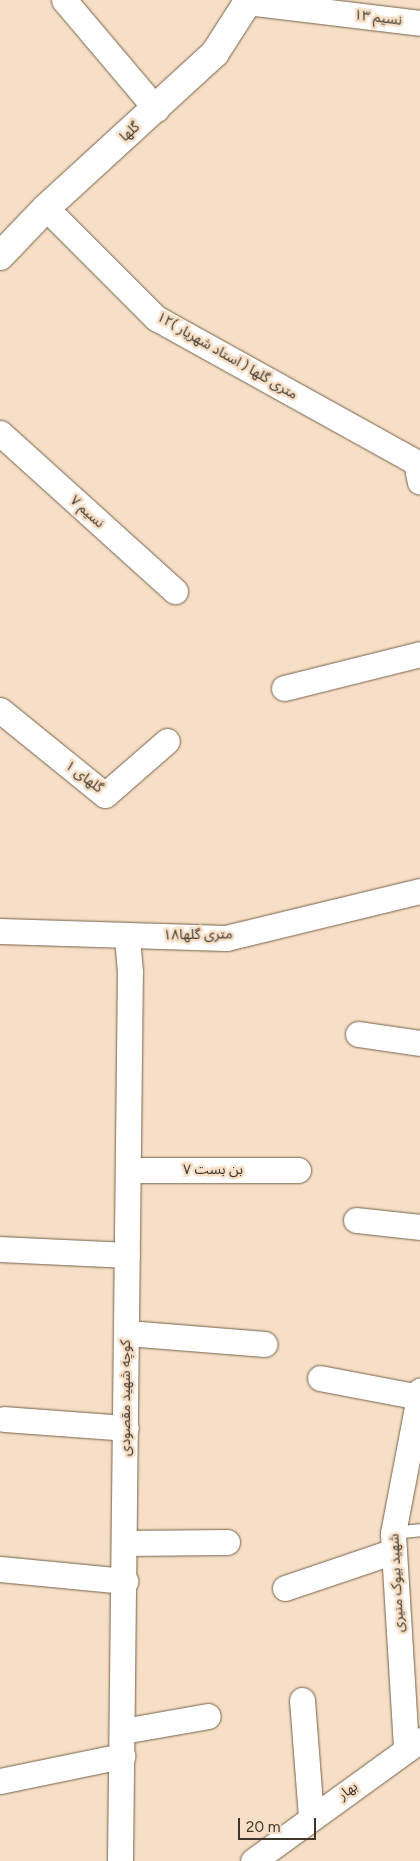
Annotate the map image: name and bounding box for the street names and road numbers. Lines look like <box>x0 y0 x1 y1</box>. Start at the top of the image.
street label: نسیم ۱۳ <box>353 7 403 29</box>
street label: گلها <box>117 119 143 145</box>
street label: ۱۲متری گلها ( استاد شهریار ) <box>154 309 300 403</box>
street label: نسیم ۷ <box>66 492 108 532</box>
street label: گلهای ۱ <box>62 757 106 797</box>
street label: ۱۸متری گلها <box>163 926 233 944</box>
street label: بن بست ۷ <box>183 1162 243 1178</box>
street label: کوچه شهید مقصودی <box>118 1340 134 1456</box>
street label: شهید بیوک منیری <box>386 1533 408 1633</box>
street label: بهار <box>335 1778 361 1804</box>

